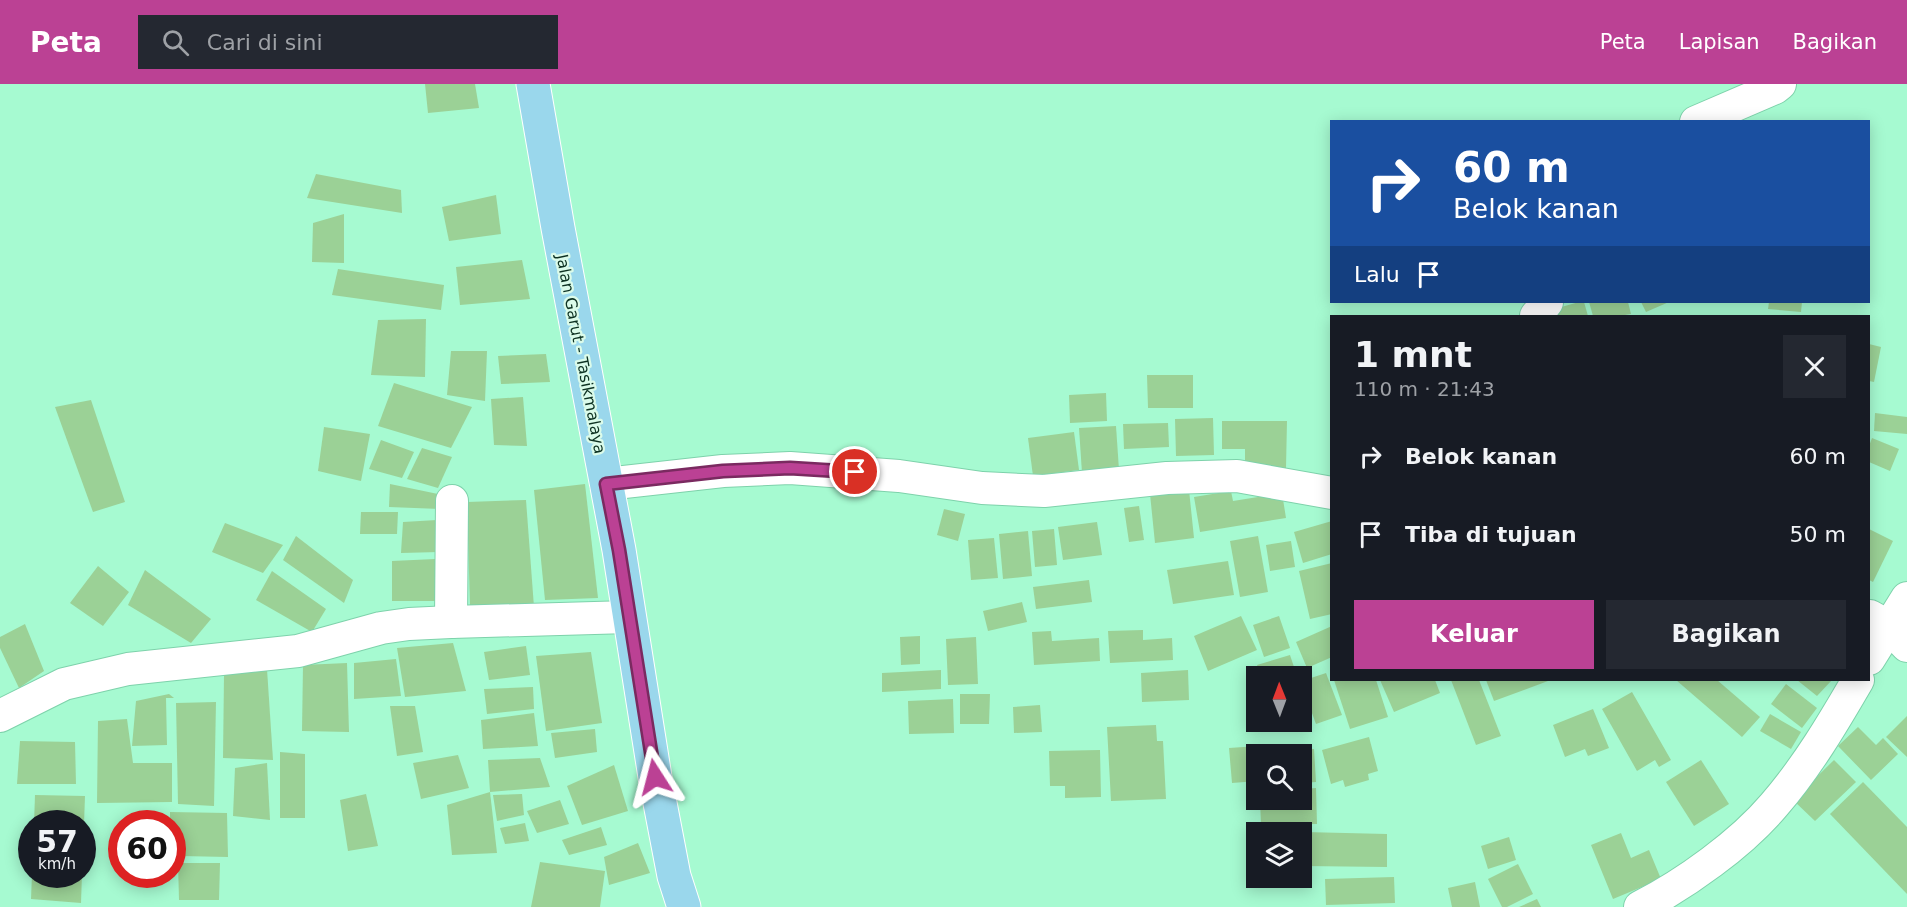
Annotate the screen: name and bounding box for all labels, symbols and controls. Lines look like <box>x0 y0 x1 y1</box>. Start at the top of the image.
search box <box>138 15 558 69</box>
text: Peta <box>30 26 102 59</box>
icon: search <box>159 26 192 59</box>
text: Cari di sini <box>207 30 323 55</box>
text: Peta <box>1600 30 1646 54</box>
text: Lapisan <box>1679 30 1760 54</box>
text: Bagikan <box>1793 30 1877 54</box>
text: 60 m <box>1453 143 1570 192</box>
icon: right <box>1354 144 1432 222</box>
text: Belok kanan <box>1453 193 1619 224</box>
street label: Jalan Garut - Tasikmalaya <box>552 252 610 455</box>
icon: arrive <box>1412 258 1445 291</box>
text: Lalu <box>1354 262 1400 287</box>
text: 1 mnt <box>1354 334 1472 375</box>
button: close <box>1783 335 1846 398</box>
text: 110 m · 21:43 <box>1354 377 1495 401</box>
icon: right <box>1354 440 1387 473</box>
text: Belok kanan <box>1405 444 1557 469</box>
text: 60 m <box>1790 444 1846 469</box>
pin <box>829 446 880 497</box>
icon: arrive <box>838 455 871 488</box>
icon: arrive <box>1354 518 1387 551</box>
text: Tiba di tujuan <box>1405 522 1577 547</box>
text: 50 m <box>1790 522 1846 547</box>
button: Keluar <box>1354 600 1594 669</box>
button: Bagikan <box>1606 600 1846 669</box>
north arrow <box>1246 666 1312 732</box>
map controls <box>1246 666 1312 888</box>
button: search <box>1246 744 1312 810</box>
position arrow <box>623 745 687 809</box>
speed limit sign: 60 <box>108 810 186 888</box>
button: layers <box>1246 822 1312 888</box>
text: 57 <box>36 824 78 859</box>
text: km/h <box>38 855 76 873</box>

